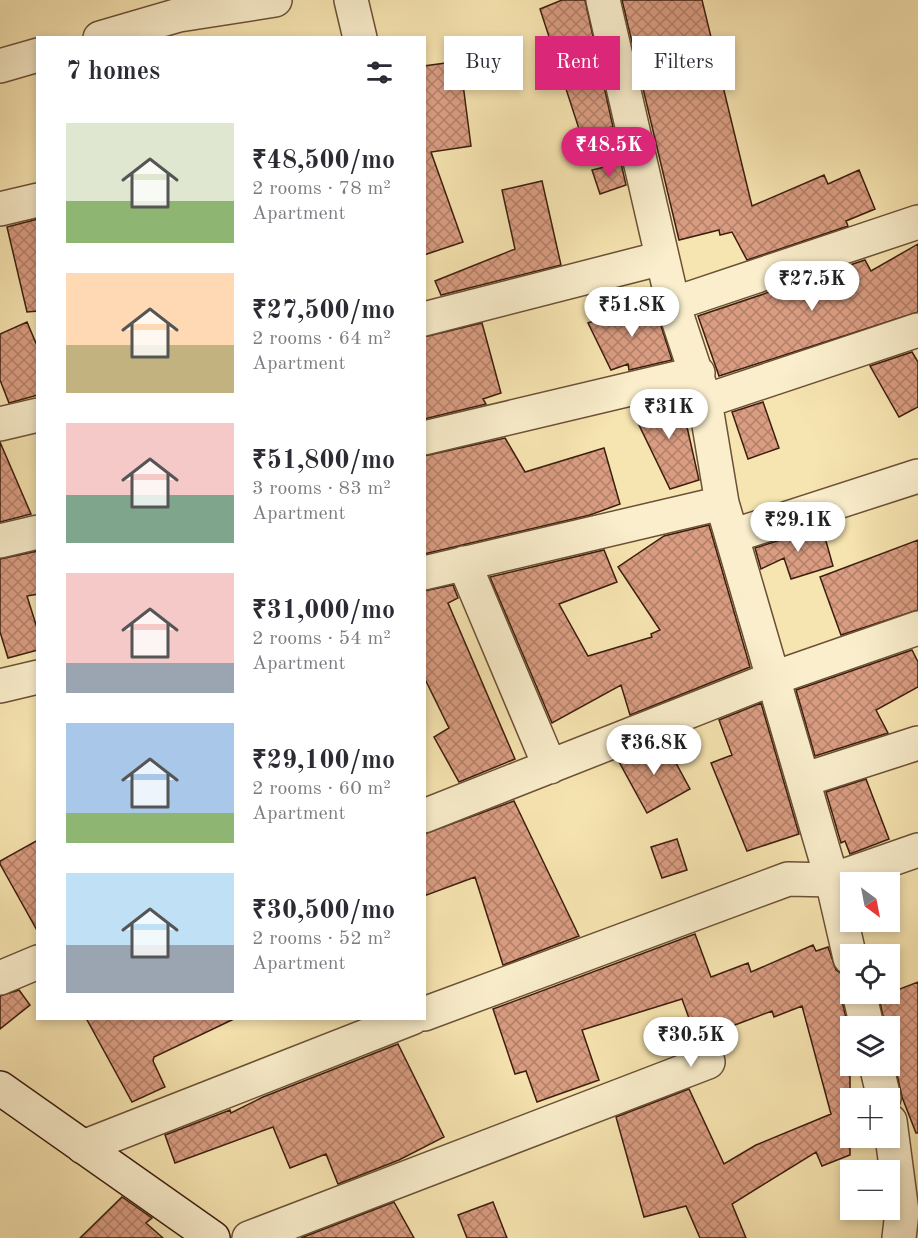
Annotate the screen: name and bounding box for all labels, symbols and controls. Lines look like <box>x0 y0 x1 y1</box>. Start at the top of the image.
chip: Buy <box>444 36 523 90</box>
chip: Rent <box>535 36 620 90</box>
chip: Filters <box>632 36 735 90</box>
icon: filters <box>363 56 396 89</box>
text: 7 homes <box>66 59 160 85</box>
pin: ₹48.5K <box>560 127 658 178</box>
text: ₹48.5K <box>575 136 643 156</box>
icon: home <box>114 147 186 219</box>
text: ₹48,500/mo <box>252 148 395 174</box>
text: 2 rooms · 78 m² <box>252 179 391 199</box>
text: Apartment <box>252 204 346 224</box>
pin: ₹27.5K <box>763 261 861 312</box>
text: ₹27.5K <box>778 270 846 290</box>
pin: ₹51.8K <box>583 287 681 338</box>
text: ₹51.8K <box>598 296 666 316</box>
icon: home <box>114 297 186 369</box>
text: ₹27,500/mo <box>252 298 395 324</box>
text: 2 rooms · 64 m² <box>252 329 391 349</box>
text: Apartment <box>252 354 346 374</box>
pin: ₹31K <box>633 389 705 440</box>
text: ₹31K <box>644 398 694 418</box>
icon: home <box>114 447 186 519</box>
text: ₹51,800/mo <box>252 448 395 474</box>
text: 3 rooms · 83 m² <box>252 479 391 499</box>
pin: ₹29.1K <box>749 502 847 553</box>
text: Apartment <box>252 504 346 524</box>
text: ₹29.1K <box>764 511 832 531</box>
icon: home <box>114 597 186 669</box>
text: ₹31,000/mo <box>252 598 395 624</box>
text: 2 rooms · 54 m² <box>252 629 391 649</box>
text: Apartment <box>252 654 346 674</box>
pin: ₹36.8K <box>605 725 703 776</box>
text: ₹36.8K <box>620 734 688 754</box>
icon: home <box>114 747 186 819</box>
text: ₹29,100/mo <box>252 748 395 774</box>
text: 2 rooms · 60 m² <box>252 779 391 799</box>
text: Apartment <box>252 804 346 824</box>
north arrow <box>840 872 900 932</box>
map controls <box>840 872 900 1220</box>
icon: home <box>114 897 186 969</box>
text: ₹30,500/mo <box>252 898 395 924</box>
text: 2 rooms · 52 m² <box>252 929 391 949</box>
button: locate <box>840 944 900 1004</box>
text: Apartment <box>252 954 346 974</box>
button: layers <box>840 1016 900 1076</box>
pin: ₹30.5K <box>642 1017 740 1068</box>
text: ₹30.5K <box>657 1026 725 1046</box>
button: + <box>840 1088 900 1148</box>
button: − <box>840 1160 900 1220</box>

